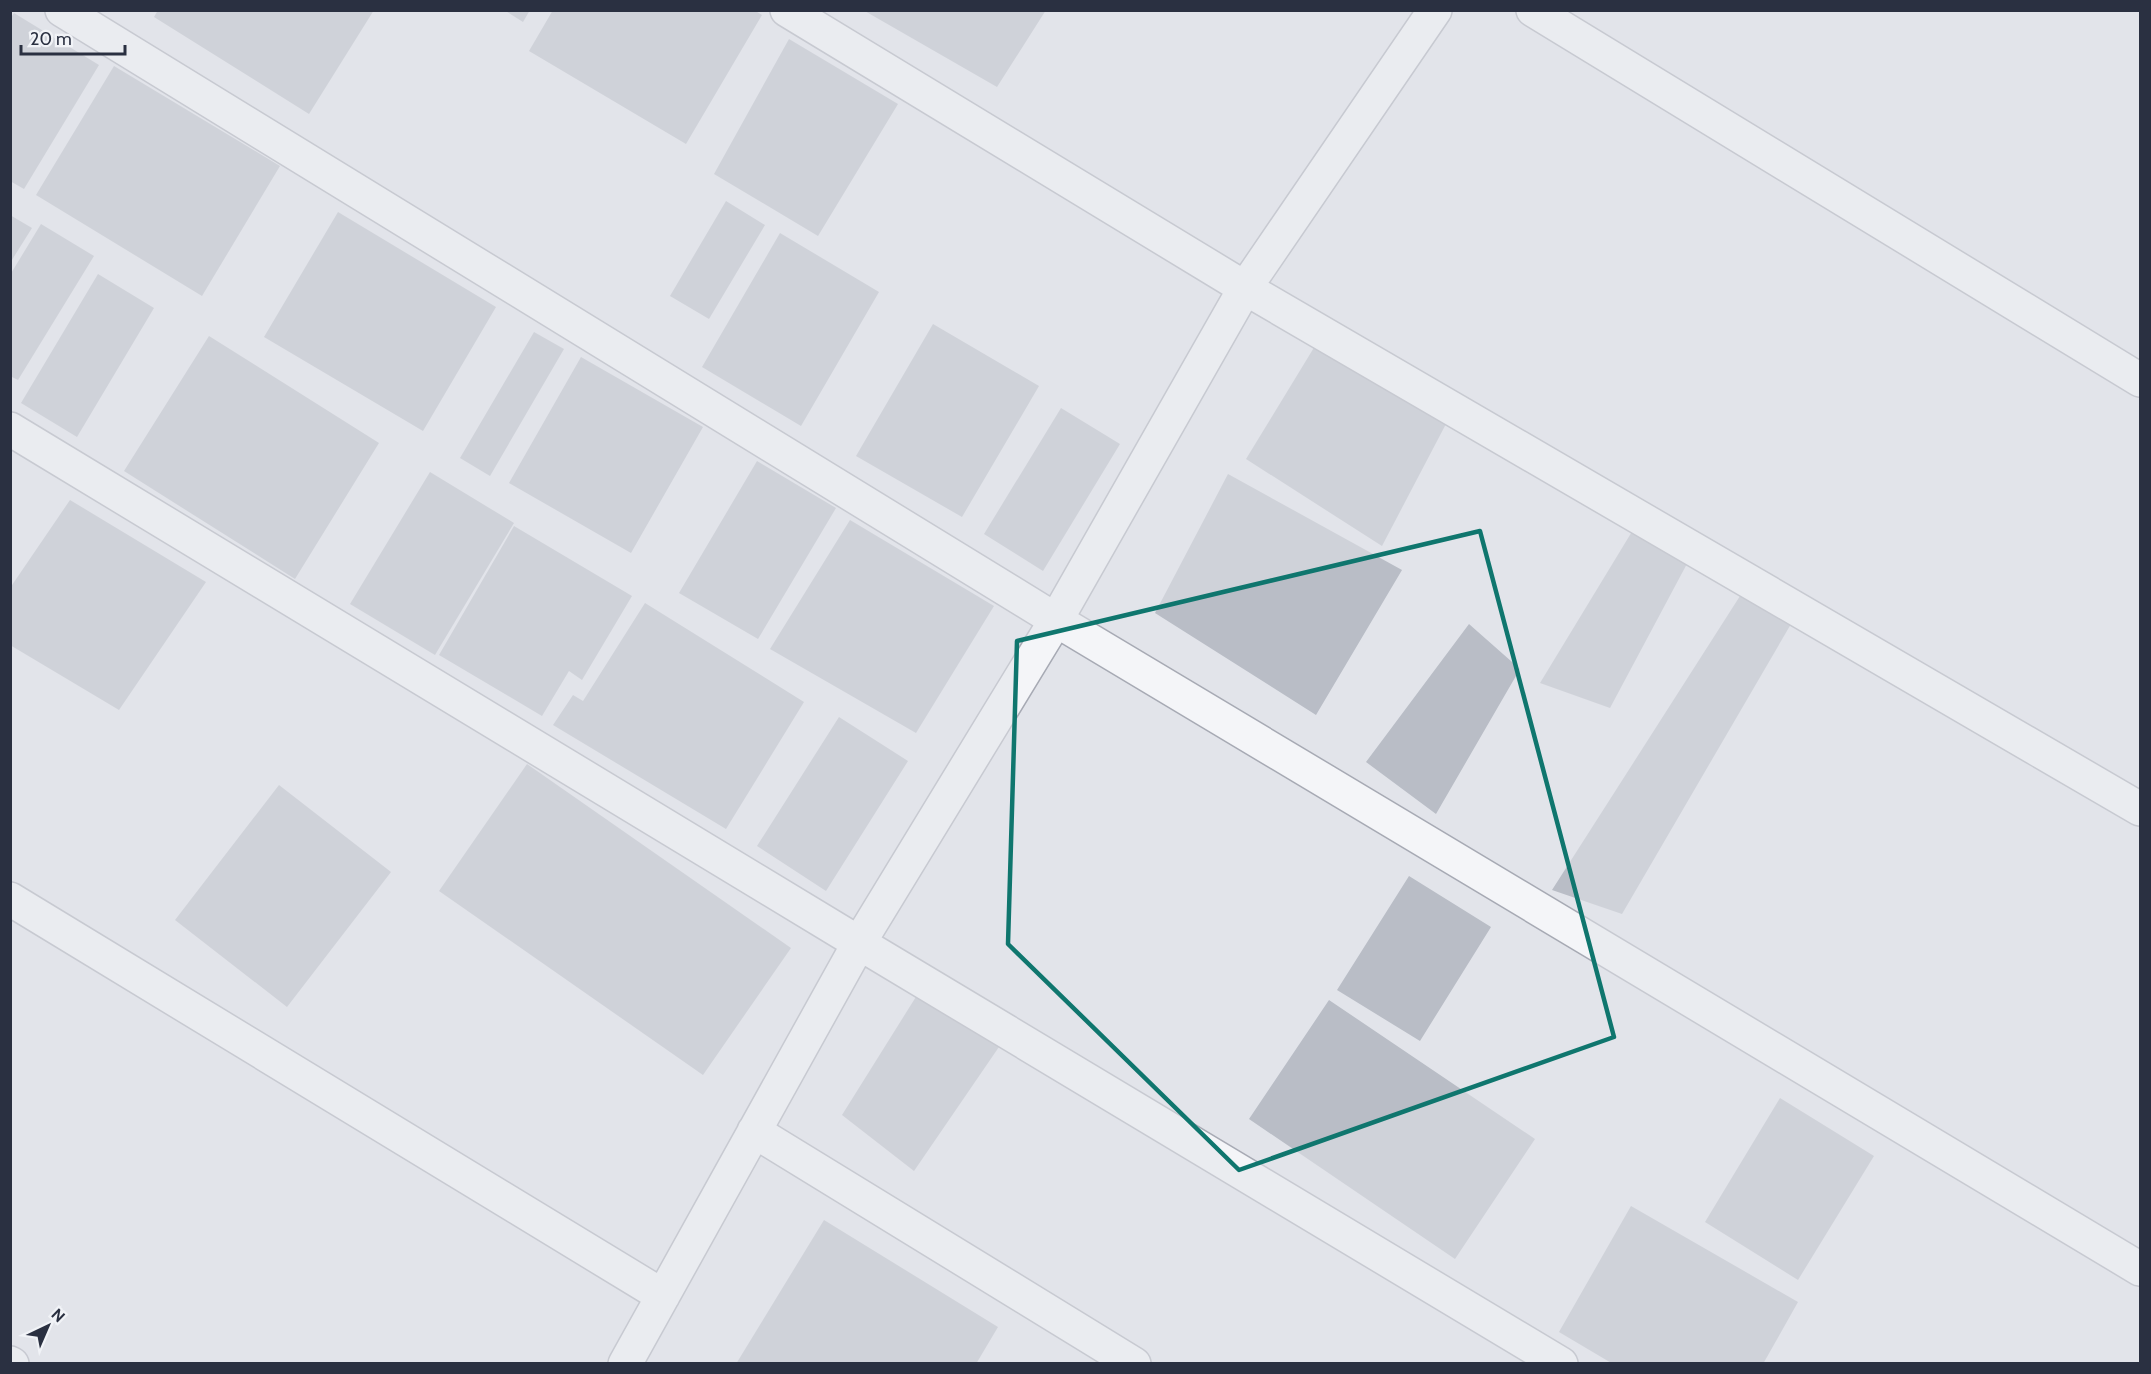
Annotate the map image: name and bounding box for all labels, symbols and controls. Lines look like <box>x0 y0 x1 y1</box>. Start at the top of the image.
scale bar <box>21 18 124 56</box>
text: 20 m <box>30 28 72 50</box>
north arrow <box>18 1296 78 1356</box>
text: N <box>47 1305 69 1326</box>

